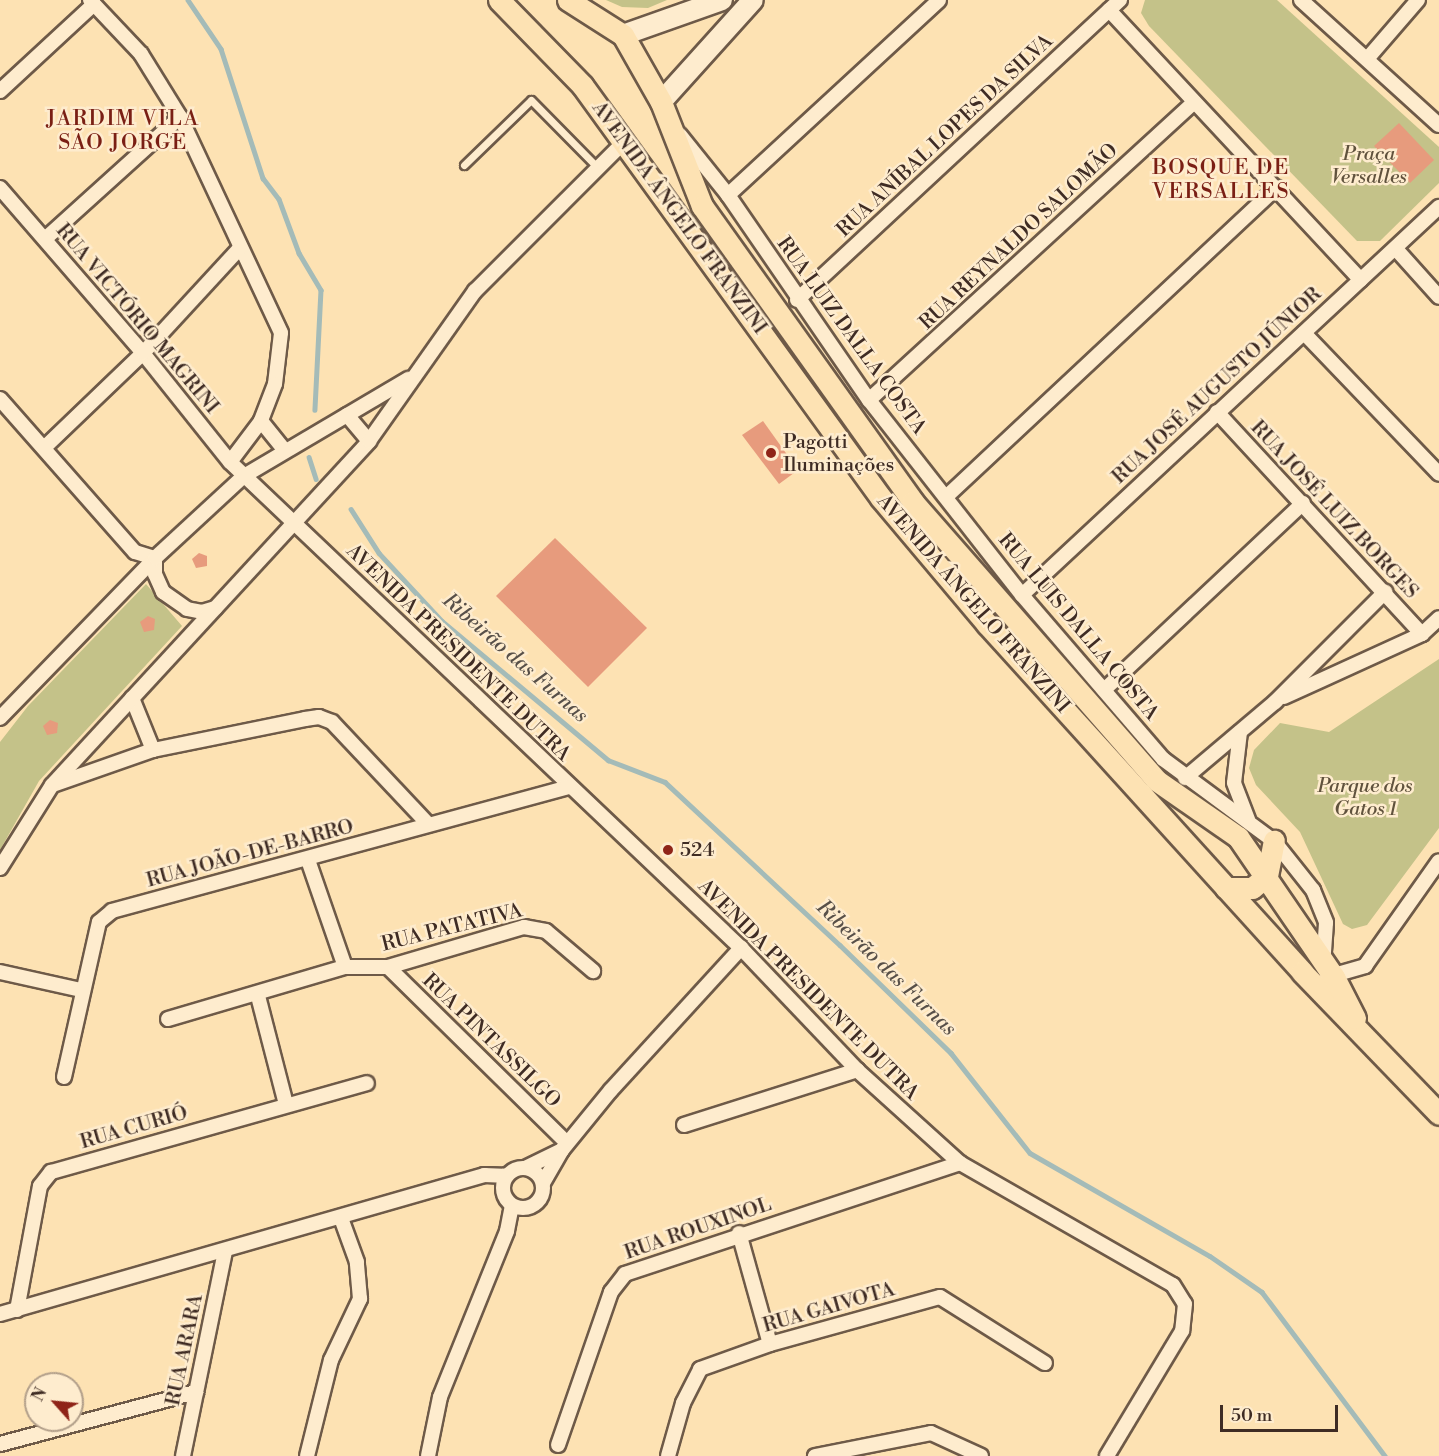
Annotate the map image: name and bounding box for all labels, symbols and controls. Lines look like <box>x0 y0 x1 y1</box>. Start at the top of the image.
street label: RUA ANÍBAL LOPES DA SILVA <box>832 30 1058 242</box>
street label: AVENIDA ÂNGELO FRANZINI <box>586 97 772 339</box>
district label: JARDIM VILA SÃO JORGE <box>46 106 200 156</box>
street label: RUA REYNALDO SALOMÃO <box>915 139 1123 335</box>
park label: Praça Versalles <box>1331 142 1407 189</box>
district label: BOSQUE DE VERSALLES <box>1152 155 1290 205</box>
street label: RUA VICTÓRIO MAGRINI <box>50 219 224 419</box>
street label: RUA LUIZ DALLA COSTA <box>771 233 931 439</box>
street label: RUA JOSÉ AUGUSTO JÚNIOR <box>1107 283 1327 489</box>
street label: RUA JOSÉ LUIZ BORGES <box>1245 416 1423 604</box>
place label: Pagotti Iluminações <box>783 430 894 477</box>
marker: Pagotti Iluminações <box>764 446 778 460</box>
street label: AVENIDA ÂNGELO FRANZINI <box>871 490 1075 718</box>
street label: RUA LUIS DALLA COSTA <box>993 529 1163 725</box>
street label: AVENIDA PRESIDENTE DUTRA <box>341 539 575 767</box>
water label: Ribeirão das Furnas <box>437 588 593 728</box>
park label: Parque dos Gatos 1 <box>1317 774 1413 821</box>
street label: RUA JOÃO-DE-BARRO <box>144 815 356 893</box>
place label: 524 <box>680 838 714 862</box>
marker: 524 <box>661 843 675 857</box>
street label: AVENIDA PRESIDENTE DUTRA <box>693 875 923 1105</box>
water label: Ribeirão das Furnas <box>811 895 961 1041</box>
street label: RUA PATATIVA <box>379 899 525 957</box>
street label: RUA PINTASSILGO <box>417 969 565 1113</box>
street label: RUA CURIÓ <box>77 1101 191 1155</box>
street label: RUA ROUXINOL <box>621 1193 775 1265</box>
street label: RUA GAIVOTA <box>760 1278 898 1338</box>
street label: RUA ARARA <box>161 1292 209 1408</box>
north arrow <box>24 1372 84 1432</box>
text: N <box>28 1385 52 1405</box>
scale bar <box>1223 1393 1342 1431</box>
text: 50 m <box>1231 1404 1272 1427</box>

